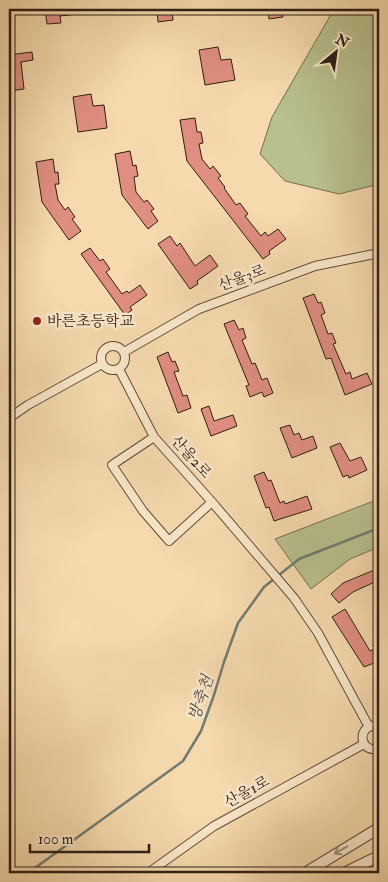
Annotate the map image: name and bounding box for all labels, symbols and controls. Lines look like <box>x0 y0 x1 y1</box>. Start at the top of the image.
north arrow <box>310 28 360 78</box>
text: N <box>332 30 352 52</box>
street label: 산울3로 <box>216 260 269 295</box>
place label: 바른초등학교 <box>47 312 134 331</box>
marker: 바른초등학교 <box>31 315 43 327</box>
street label: 산울2로 <box>167 432 215 483</box>
water label: 방축천 <box>184 671 219 723</box>
street label: 산울1로 <box>221 772 273 812</box>
scale bar <box>30 822 149 854</box>
text: 100 m <box>38 830 74 849</box>
one-way arrow <box>334 845 349 855</box>

